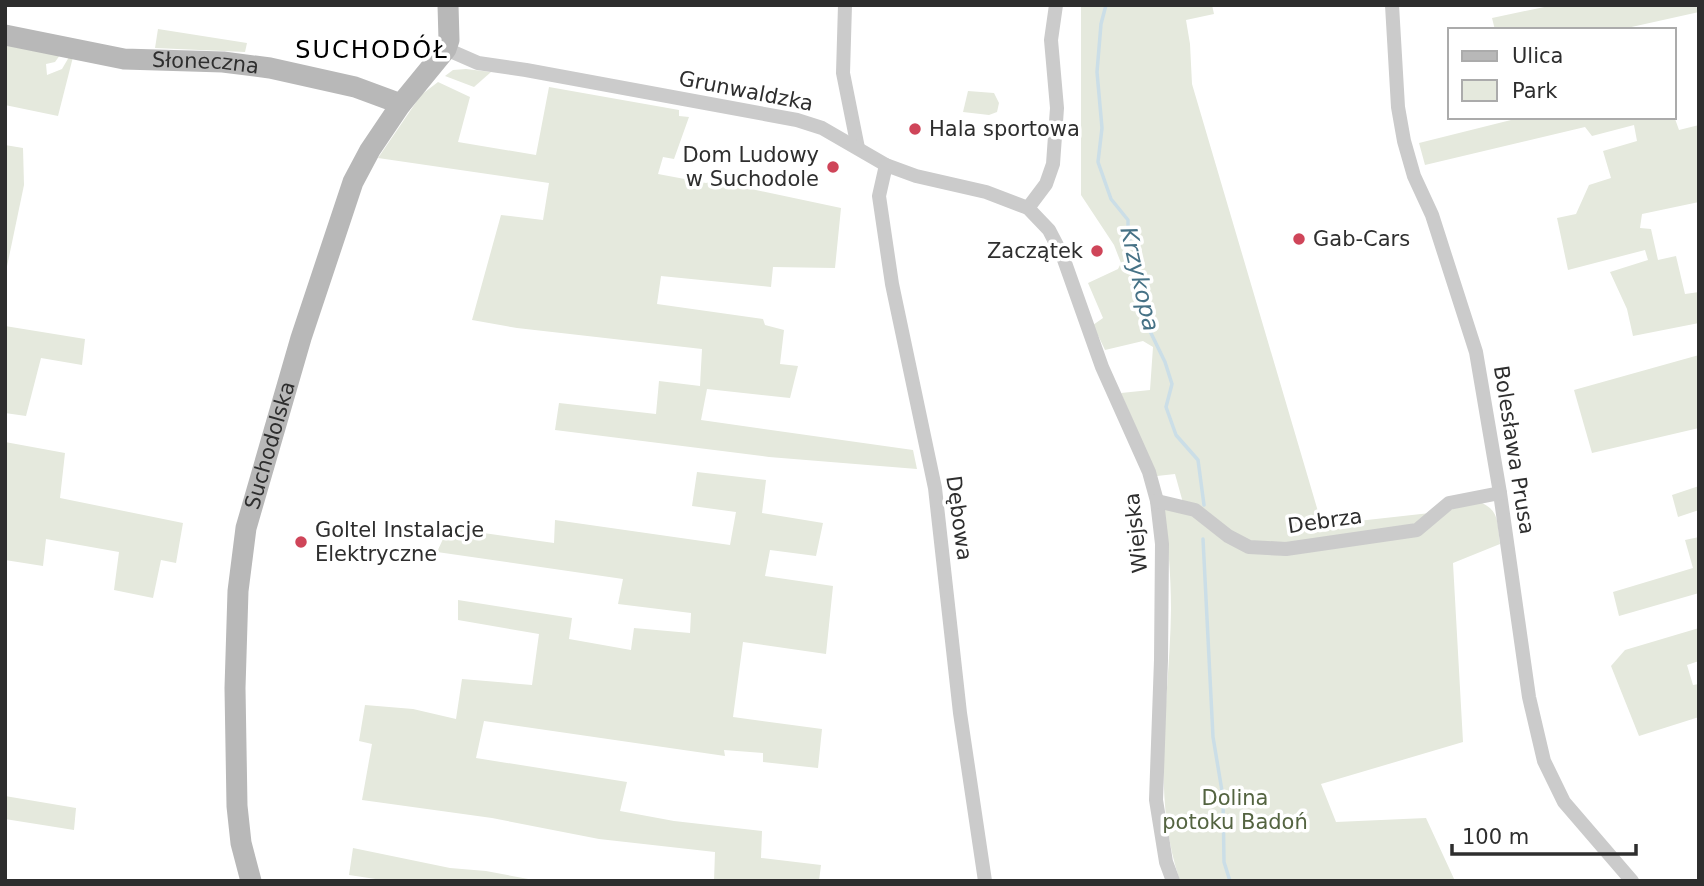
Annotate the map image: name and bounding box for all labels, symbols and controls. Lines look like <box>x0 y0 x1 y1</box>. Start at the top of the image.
legend <box>1448 28 1676 119</box>
district label: SUCHODÓŁ <box>295 34 449 64</box>
text: Ulica <box>1512 44 1563 68</box>
street label: Słoneczna <box>152 48 260 78</box>
street label: Grunwaldzka <box>677 66 815 116</box>
text: Park <box>1512 79 1558 103</box>
place label: Hala sportowa <box>929 117 1080 141</box>
marker: Hala sportowa <box>907 121 923 137</box>
place label: Dom Ludowy w Suchodole <box>682 143 819 191</box>
marker: Dom Ludowy w Suchodole <box>825 159 841 175</box>
water label: Krzykopa <box>1115 224 1165 334</box>
place label: Gab-Cars <box>1313 227 1410 251</box>
marker: Gab-Cars <box>1291 231 1307 247</box>
place label: Zaczątek <box>987 239 1084 263</box>
marker: Zaczątek <box>1089 243 1105 259</box>
street label: Bolesława Prusa <box>1489 364 1539 536</box>
street label: Suchodolska <box>240 379 300 512</box>
street label: Dębowa <box>941 474 977 562</box>
street label: Wiejska <box>1120 492 1152 574</box>
street label: Debrza <box>1286 504 1364 538</box>
place label: Goltel Instalacje Elektryczne <box>315 518 484 566</box>
marker: Goltel Instalacje Elektryczne <box>293 534 309 550</box>
park label: Dolina potoku Badoń <box>1162 786 1308 834</box>
scale bar <box>1452 812 1636 856</box>
text: 100 m <box>1462 825 1529 849</box>

